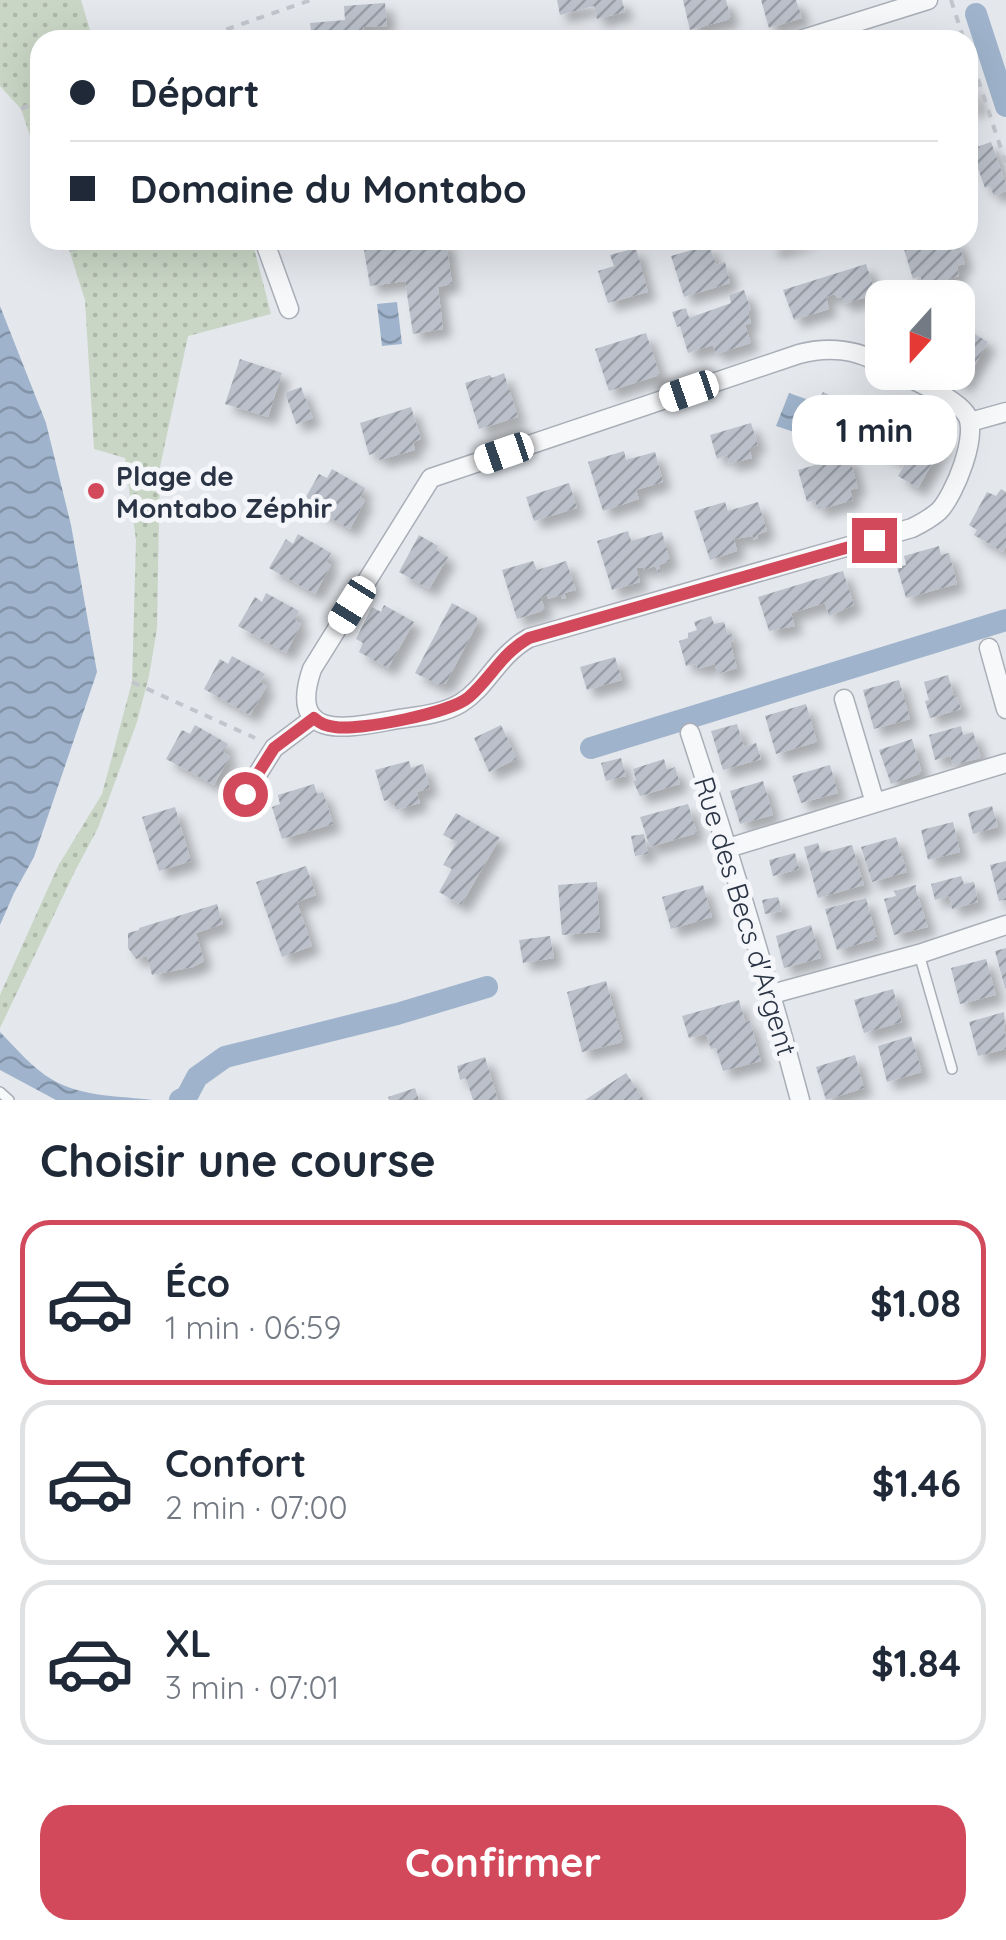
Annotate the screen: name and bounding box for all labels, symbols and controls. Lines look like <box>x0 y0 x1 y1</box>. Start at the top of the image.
text: Départ <box>130 69 260 117</box>
text: Domaine du Montabo <box>130 165 527 213</box>
north arrow <box>865 280 975 390</box>
map controls <box>865 280 975 390</box>
car <box>656 367 722 415</box>
callout: 1 min <box>792 395 956 465</box>
text: 1 min <box>836 410 913 450</box>
car <box>471 429 537 477</box>
place label: Plage de Montabo Zéphir <box>116 458 332 525</box>
marker: Plage de Montabo Zéphir <box>85 480 107 502</box>
route end <box>852 518 897 563</box>
car <box>323 572 381 638</box>
route start <box>223 772 268 817</box>
street label: Rue des Becs d'Argent <box>687 772 805 1060</box>
text: Choisir une course <box>40 1132 436 1188</box>
icon: car <box>45 1258 135 1348</box>
text: Éco <box>165 1259 230 1307</box>
text: $1.08 <box>870 1279 961 1327</box>
text: 1 min · 06:59 <box>165 1307 341 1347</box>
icon: car <box>45 1438 135 1528</box>
text: Confort <box>165 1439 306 1487</box>
text: $1.46 <box>872 1459 961 1507</box>
text: 2 min · 07:00 <box>165 1487 347 1527</box>
icon: car <box>45 1618 135 1708</box>
text: XL <box>165 1619 211 1667</box>
text: $1.84 <box>871 1639 961 1687</box>
text: 3 min · 07:01 <box>165 1667 339 1707</box>
button: Confirmer <box>40 1805 966 1920</box>

